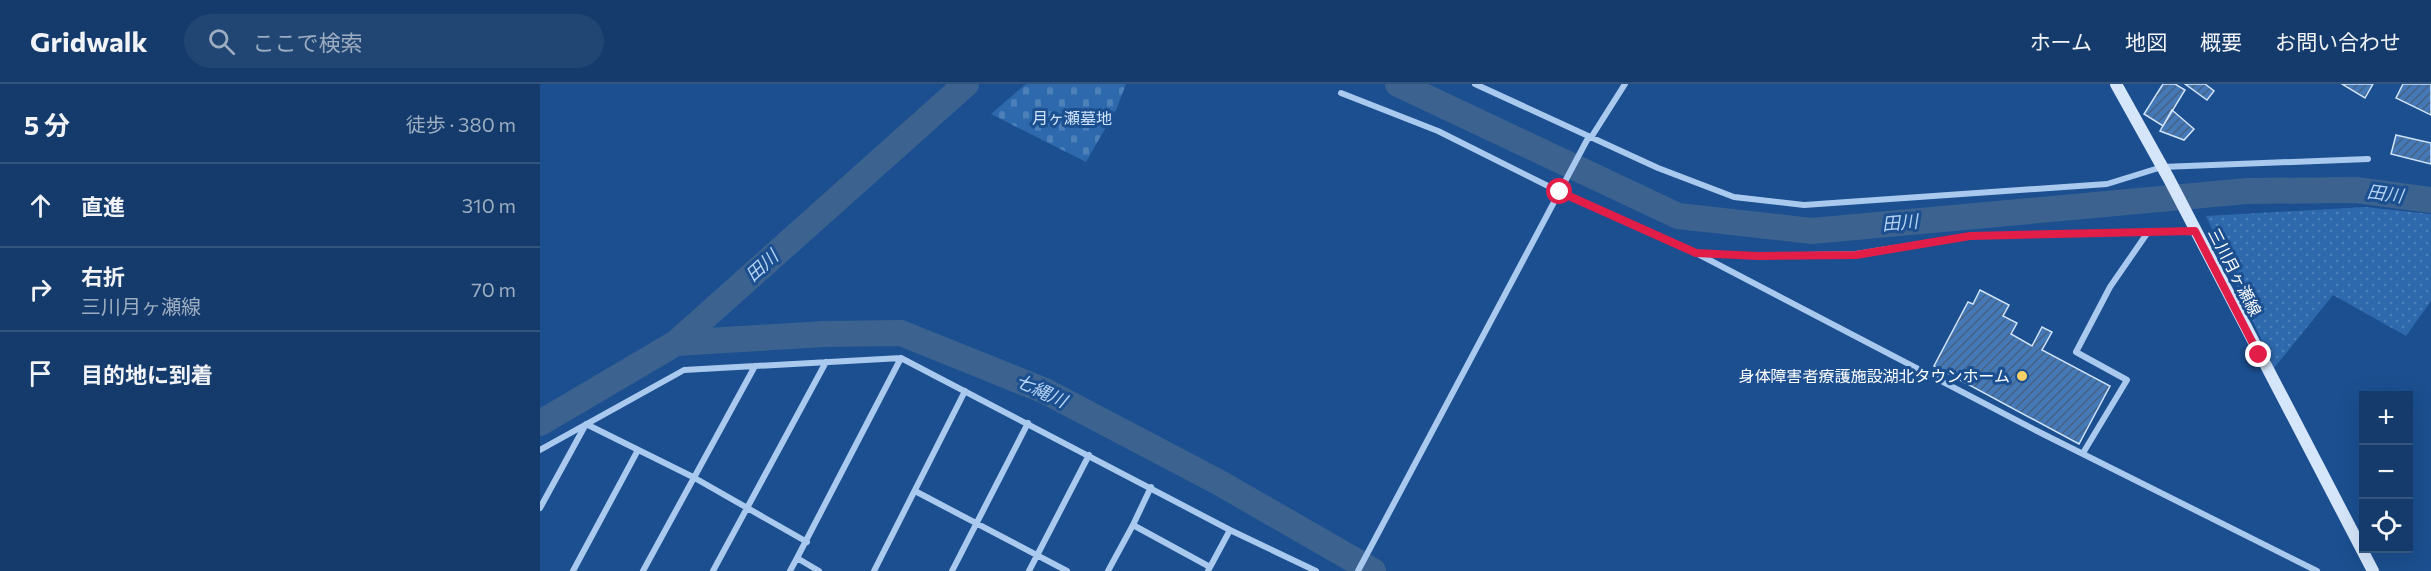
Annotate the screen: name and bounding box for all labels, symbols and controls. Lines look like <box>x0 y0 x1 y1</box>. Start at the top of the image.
search box <box>184 14 604 68</box>
text: Gridwalk <box>30 24 148 58</box>
icon: search <box>205 25 238 58</box>
text: ここで検索 <box>253 29 363 56</box>
text: ホーム <box>2030 29 2092 54</box>
text: 地図 <box>2125 29 2167 54</box>
text: 概要 <box>2200 29 2242 54</box>
text: お問い合わせ <box>2275 29 2401 54</box>
park label: 月ヶ瀬墓地 <box>1032 108 1112 127</box>
text: 5 分 <box>24 109 70 140</box>
text: 徒歩 · 380 m <box>406 112 516 136</box>
route start <box>1546 178 1572 204</box>
water label: 田川 <box>2366 180 2406 207</box>
icon: ahead <box>24 189 57 222</box>
text: 直進 <box>81 193 125 220</box>
text: 310 m <box>462 193 516 217</box>
water label: 田川 <box>1881 209 1921 235</box>
street label: 三川月ヶ瀬線 <box>2205 225 2266 319</box>
water label: 田川 <box>741 244 784 285</box>
text: 右折 <box>81 263 125 290</box>
icon: right <box>24 273 57 306</box>
text: 70 m <box>471 277 516 301</box>
text: 三川月ヶ瀬線 <box>81 294 201 318</box>
route end <box>2245 341 2271 367</box>
icon: arrive <box>24 357 57 390</box>
text: 目的地に到着 <box>81 361 213 388</box>
place label: 身体障害者療護施設湖北タウンホーム <box>1738 366 2010 385</box>
water label: 七縄川 <box>1012 369 1072 412</box>
marker: 身体障害者療護施設湖北タウンホーム <box>2015 369 2029 383</box>
map controls <box>2359 391 2413 553</box>
button: + <box>2359 391 2413 445</box>
button: − <box>2359 445 2413 499</box>
button: locate <box>2359 499 2413 553</box>

